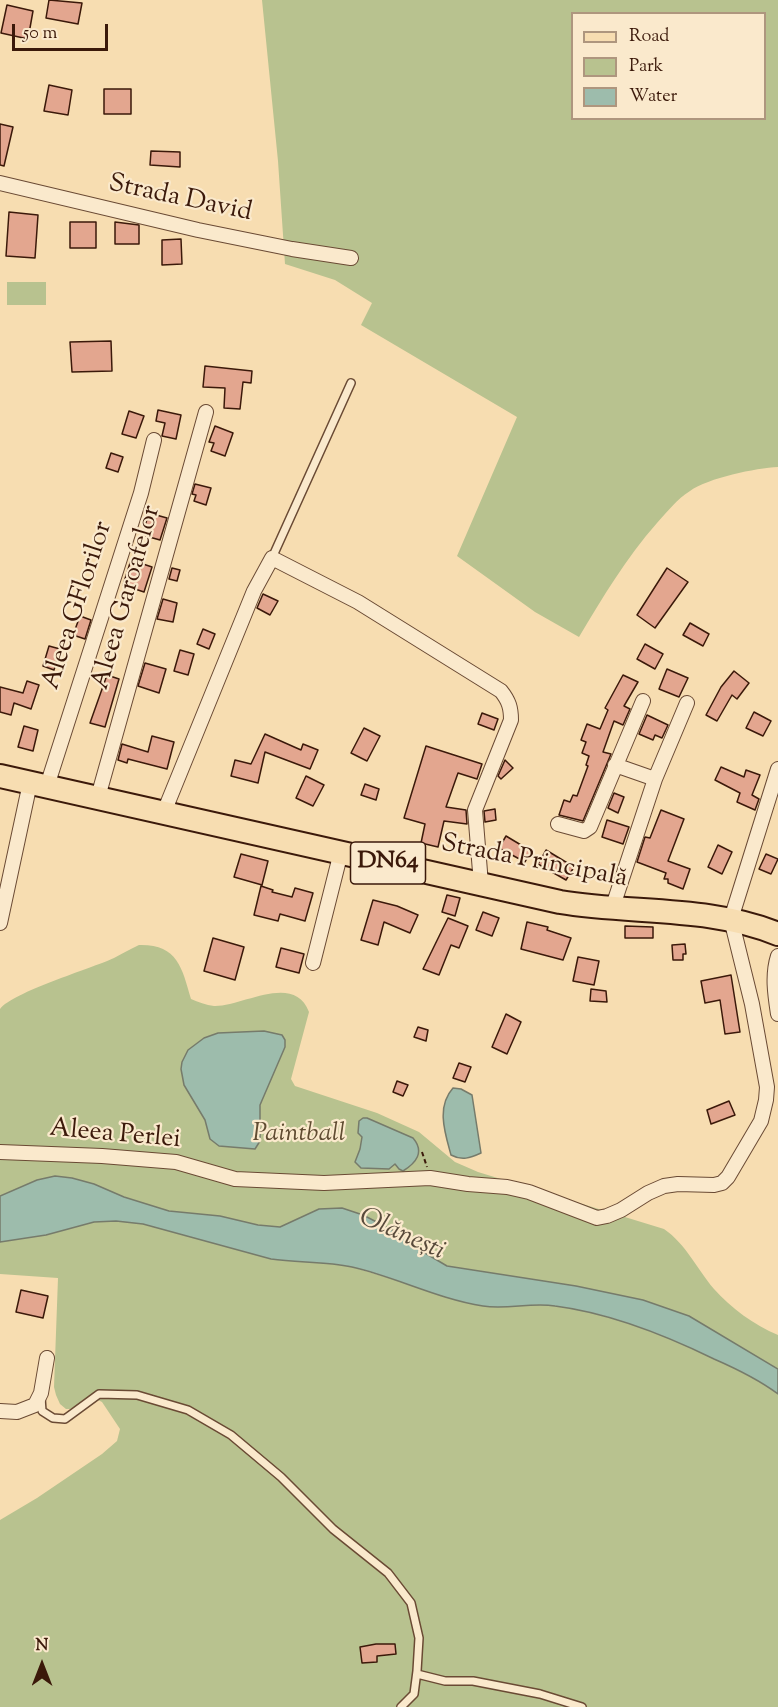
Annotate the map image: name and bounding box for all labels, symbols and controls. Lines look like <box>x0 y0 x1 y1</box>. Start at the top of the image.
scale bar <box>15 12 111 50</box>
legend <box>571 12 766 120</box>
text: 50 m <box>23 21 57 47</box>
text: Road <box>629 24 669 50</box>
text: Park <box>629 54 663 80</box>
text: Water <box>629 84 677 110</box>
street label: Strada David <box>105 170 255 230</box>
street label: Aleea Garoafelor <box>87 502 169 694</box>
street label: Aleea GFlorilor <box>37 518 121 694</box>
street label: Strada Principală <box>438 830 630 896</box>
road number: DN64 <box>350 842 426 884</box>
street label: Aleea Perlei <box>48 1115 182 1157</box>
park label: Paintball <box>252 1120 346 1152</box>
water label: Olănești <box>353 1203 449 1269</box>
north arrow <box>12 1635 72 1695</box>
text: N <box>36 1635 48 1658</box>

